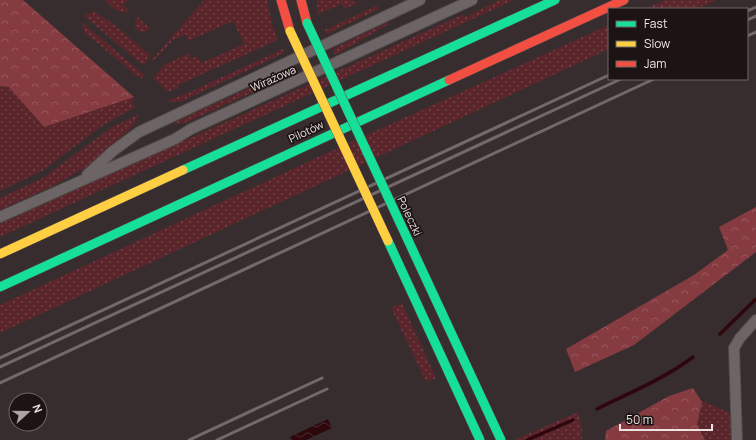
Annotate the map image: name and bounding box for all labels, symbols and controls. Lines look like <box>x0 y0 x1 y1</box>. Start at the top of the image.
legend <box>608 8 748 80</box>
text: Fast <box>644 15 668 32</box>
text: Slow <box>644 35 670 52</box>
text: Jam <box>644 55 666 72</box>
street label: Wirażowa <box>248 61 298 95</box>
street label: Pilotów <box>286 116 327 146</box>
street label: Poleczki <box>394 194 426 238</box>
north arrow <box>8 392 48 432</box>
text: N <box>29 402 46 415</box>
scale bar <box>620 406 712 432</box>
text: 50 m <box>626 411 653 428</box>

